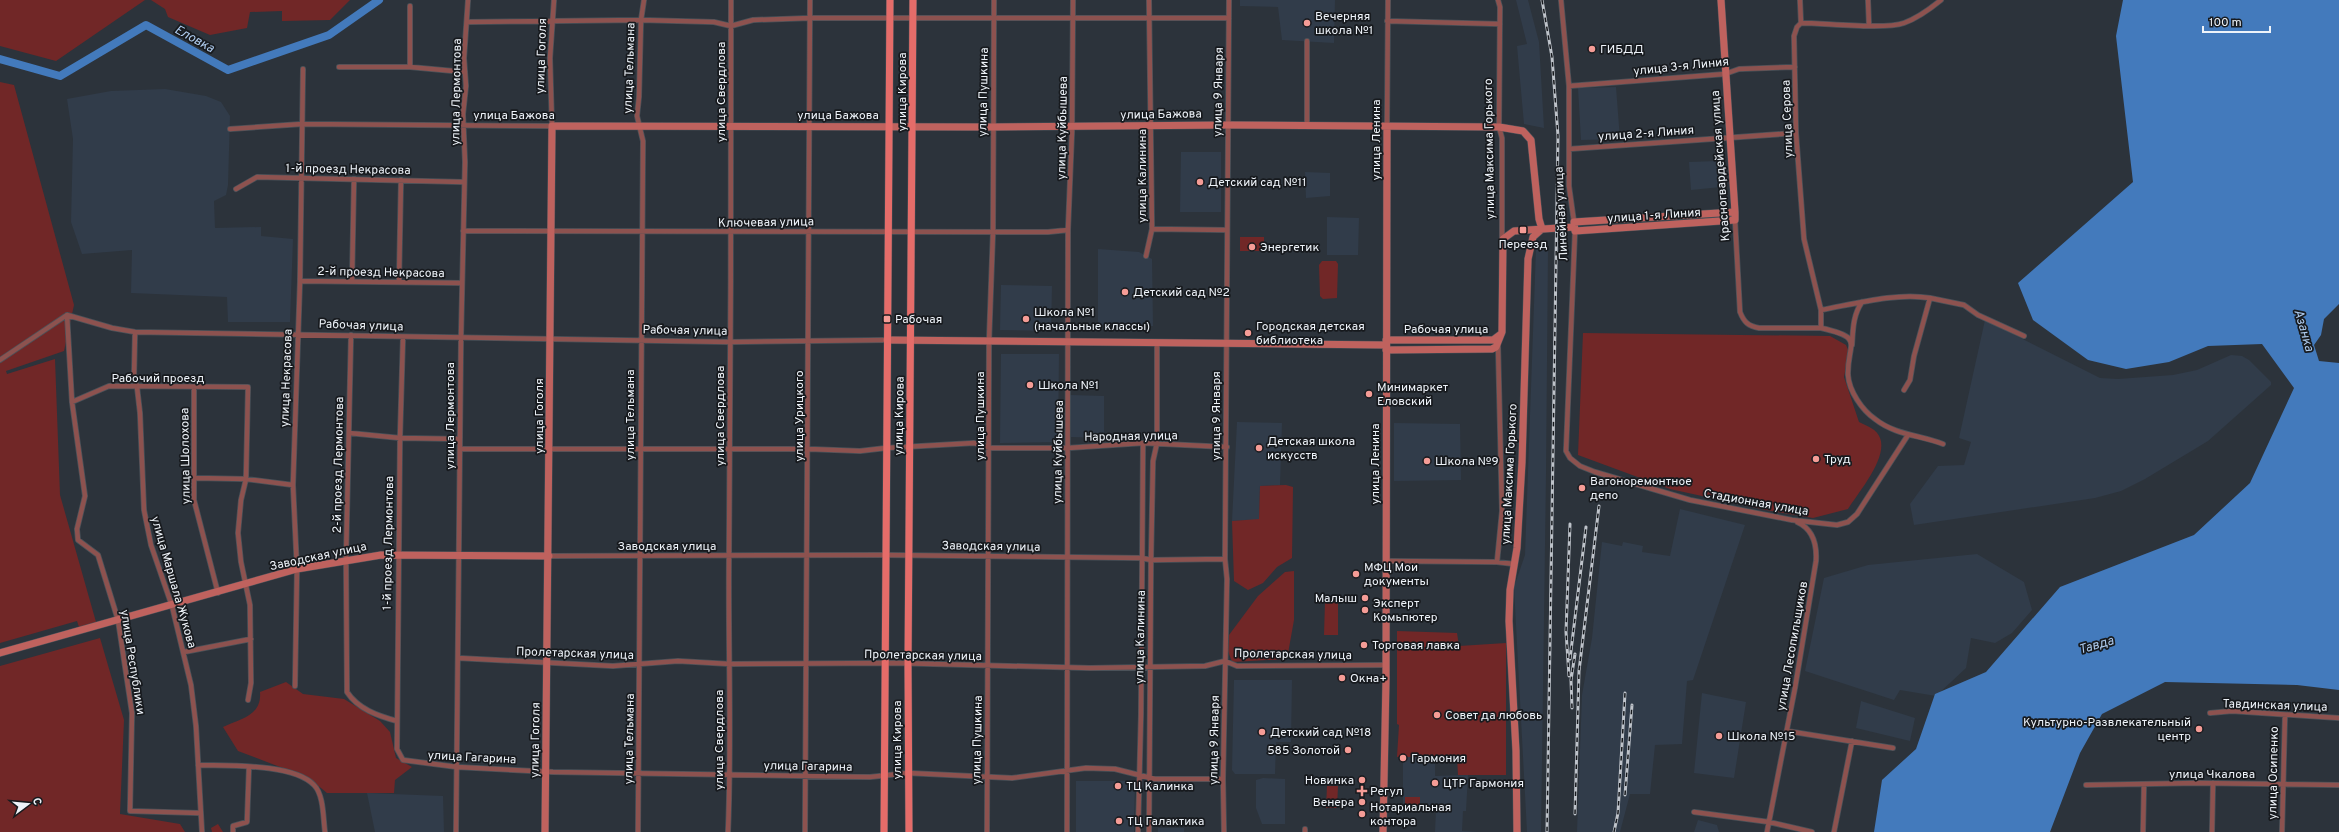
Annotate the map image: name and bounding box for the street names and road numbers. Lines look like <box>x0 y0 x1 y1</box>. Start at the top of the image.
street label: улица Гоголя <box>533 18 551 94</box>
street label: улица Тельмана <box>620 22 640 114</box>
street label: улица Лермонтова <box>448 38 466 146</box>
street label: улица Свердлова <box>714 42 730 142</box>
street label: улица Пушкина <box>975 47 993 137</box>
street label: улица 9 Января <box>1210 47 1228 137</box>
street label: улица Кирова <box>895 52 911 132</box>
street label: улица 3-я Линия <box>1633 54 1730 80</box>
street label: улица Куйбышева <box>1054 76 1072 180</box>
street label: улица Максима Горького <box>1481 78 1499 220</box>
street label: улица Серова <box>1779 80 1797 158</box>
street label: Красногвардейская улица <box>1708 90 1734 242</box>
street label: улица Ленина <box>1369 100 1385 180</box>
street label: улица Бажова <box>1120 106 1202 124</box>
street label: улица Бажова <box>473 108 555 124</box>
street label: улица Бажова <box>797 108 879 124</box>
street label: улица 2-я Линия <box>1598 123 1695 145</box>
street label: улица Калинина <box>1135 129 1151 223</box>
street label: 1-й проезд Некрасова <box>285 161 411 179</box>
street label: Линейная улица <box>1552 166 1572 262</box>
street label: улица 1-я Линия <box>1607 205 1701 227</box>
street label: Ключевая улица <box>718 214 814 232</box>
street label: 2-й проезд Некрасова <box>317 264 445 282</box>
street label: Рабочая улица <box>318 317 404 335</box>
street label: Рабочая улица <box>642 322 727 340</box>
street label: Рабочая улица <box>1404 322 1488 338</box>
street label: улица Некрасова <box>277 329 297 427</box>
street label: улица Лермонтова <box>443 362 459 470</box>
street label: улица Свердлова <box>713 366 729 466</box>
street label: улица Тельмана <box>623 369 639 461</box>
street label: улица Урицкого <box>792 370 808 462</box>
street label: Рабочий проезд <box>112 371 204 387</box>
street label: улица Пушкина <box>973 371 989 461</box>
street label: улица 9 Января <box>1209 371 1225 461</box>
street label: улица Кирова <box>891 376 909 456</box>
street label: улица Гоголя <box>532 378 548 454</box>
street label: 2-й проезд Лермонтова <box>330 397 348 533</box>
street label: улица Куйбышева <box>1050 400 1068 504</box>
street label: улица Максима Горького <box>1498 403 1522 545</box>
street label: улица Шолохова <box>177 408 195 504</box>
street label: улица Ленина <box>1368 424 1384 504</box>
street label: Народная улица <box>1084 428 1178 446</box>
street label: 1-й проезд Лермонтова <box>380 476 398 610</box>
street label: Стадионная улица <box>1702 486 1810 520</box>
street label: улица Маршала Жукова <box>147 514 200 650</box>
street label: Заводская улица <box>941 538 1041 556</box>
street label: Заводская улица <box>268 539 368 575</box>
street label: Заводская улица <box>618 539 716 555</box>
street label: улица Лесопильщиков <box>1774 580 1812 712</box>
street label: улица Калинина <box>1132 590 1150 684</box>
street label: улица Республики <box>116 608 148 716</box>
street label: Пролетарская улица <box>516 644 634 664</box>
street label: Пролетарская улица <box>1234 646 1352 664</box>
street label: Пролетарская улица <box>864 647 982 665</box>
street label: улица Свердлова <box>712 690 728 790</box>
street label: улица Тельмана <box>621 693 639 785</box>
street label: улица Пушкина <box>969 695 987 785</box>
street label: улица 9 Января <box>1206 695 1224 785</box>
street label: Тавдинская улица <box>2222 696 2328 716</box>
street label: улица Кирова <box>890 700 906 780</box>
street label: улица Гоголя <box>527 702 545 778</box>
street label: улица Осипенко <box>2265 726 2283 820</box>
street label: улица Гагарина <box>427 748 517 768</box>
street label: улица Гагарина <box>763 758 853 776</box>
street label: улица Чкалова <box>2169 767 2255 783</box>

